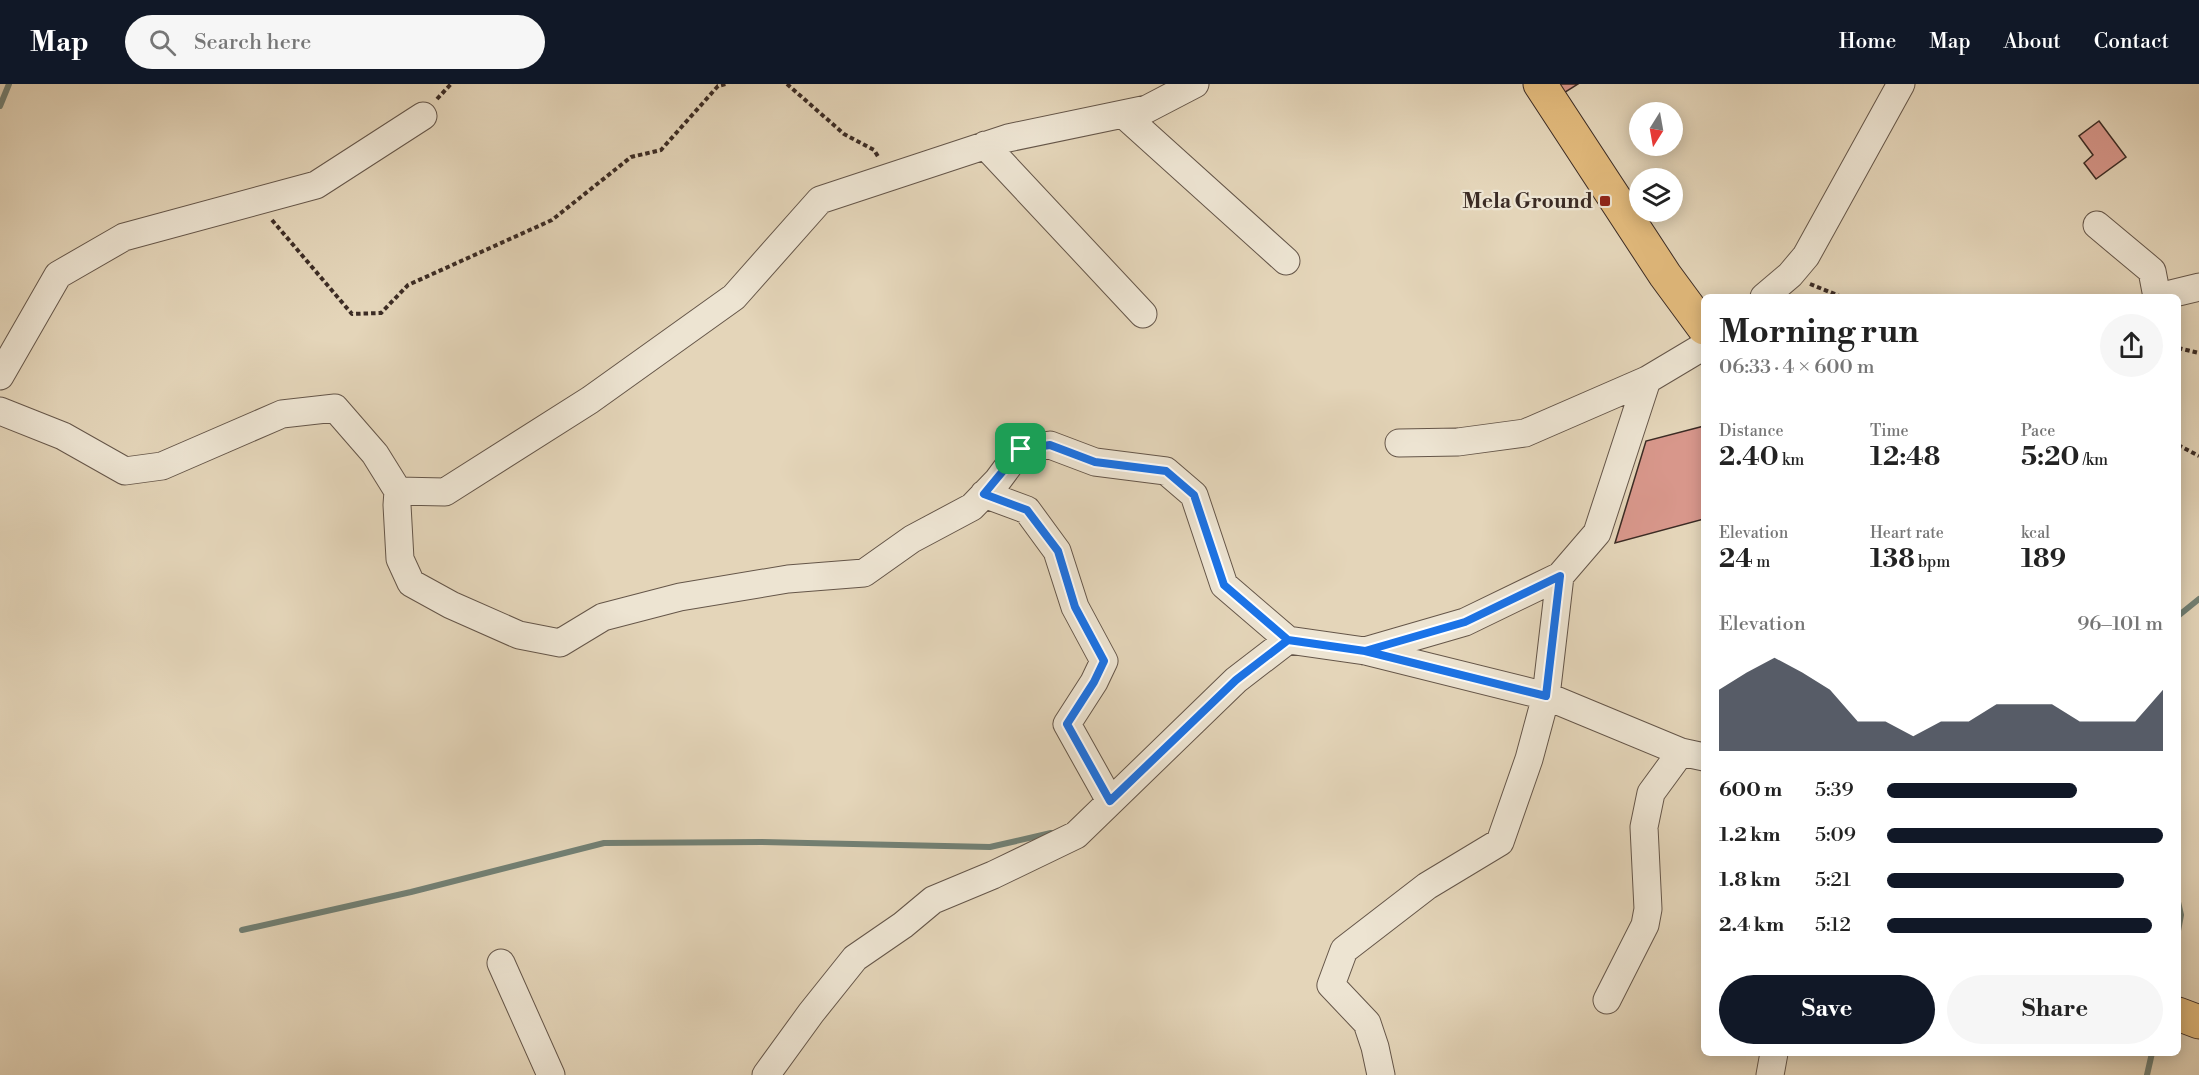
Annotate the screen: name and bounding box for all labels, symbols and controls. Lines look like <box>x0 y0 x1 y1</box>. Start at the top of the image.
search box <box>125 15 545 69</box>
text: Map <box>30 25 89 60</box>
icon: search <box>146 26 179 59</box>
text: Search here <box>194 29 311 56</box>
text: Home <box>1839 29 1896 55</box>
text: Map <box>1929 29 1971 55</box>
text: About <box>2004 29 2061 55</box>
text: Contact <box>2094 29 2169 55</box>
north arrow <box>1629 102 1683 156</box>
map controls <box>1629 102 1683 222</box>
button: layers <box>1629 168 1683 222</box>
place label: Mela Ground <box>1462 189 1593 215</box>
marker: Mela Ground <box>1598 194 1612 208</box>
text: Morning run <box>1719 312 1919 353</box>
button: share <box>2100 314 2163 377</box>
text: 06:33 · 4 × 600 m <box>1719 355 1875 380</box>
text: Distance <box>1719 421 1784 441</box>
text: Time <box>1870 421 1909 441</box>
text: Pace <box>2021 421 2055 441</box>
pin <box>995 423 1046 474</box>
icon: arrive <box>1004 432 1037 465</box>
text: 2.40 <box>1719 441 1779 473</box>
text: 12:48 <box>1870 441 1940 473</box>
text: 5:20 <box>2021 441 2079 473</box>
text: km <box>1779 450 1804 470</box>
text: /km <box>2079 450 2108 470</box>
text: Elevation <box>1719 523 1788 543</box>
text: Heart rate <box>1870 523 1944 543</box>
text: kcal <box>2021 523 2050 543</box>
text: 24 <box>1719 543 1753 575</box>
text: 138 <box>1870 543 1915 575</box>
text: 189 <box>2021 543 2066 575</box>
text: m <box>1753 552 1770 572</box>
text: bpm <box>1915 552 1950 572</box>
text: Elevation <box>1719 612 1806 637</box>
text: 96–101 m <box>2077 612 2163 637</box>
text: 600 m <box>1719 778 1782 803</box>
text: 5:39 <box>1815 778 1854 803</box>
text: 1.2 km <box>1719 823 1781 848</box>
text: 5:09 <box>1815 823 1856 848</box>
text: 1.8 km <box>1719 868 1781 893</box>
text: 5:21 <box>1815 868 1851 893</box>
text: 2.4 km <box>1719 913 1784 938</box>
text: 5:12 <box>1815 913 1851 938</box>
button: Save <box>1719 975 1935 1044</box>
button: Share <box>1947 975 2163 1044</box>

